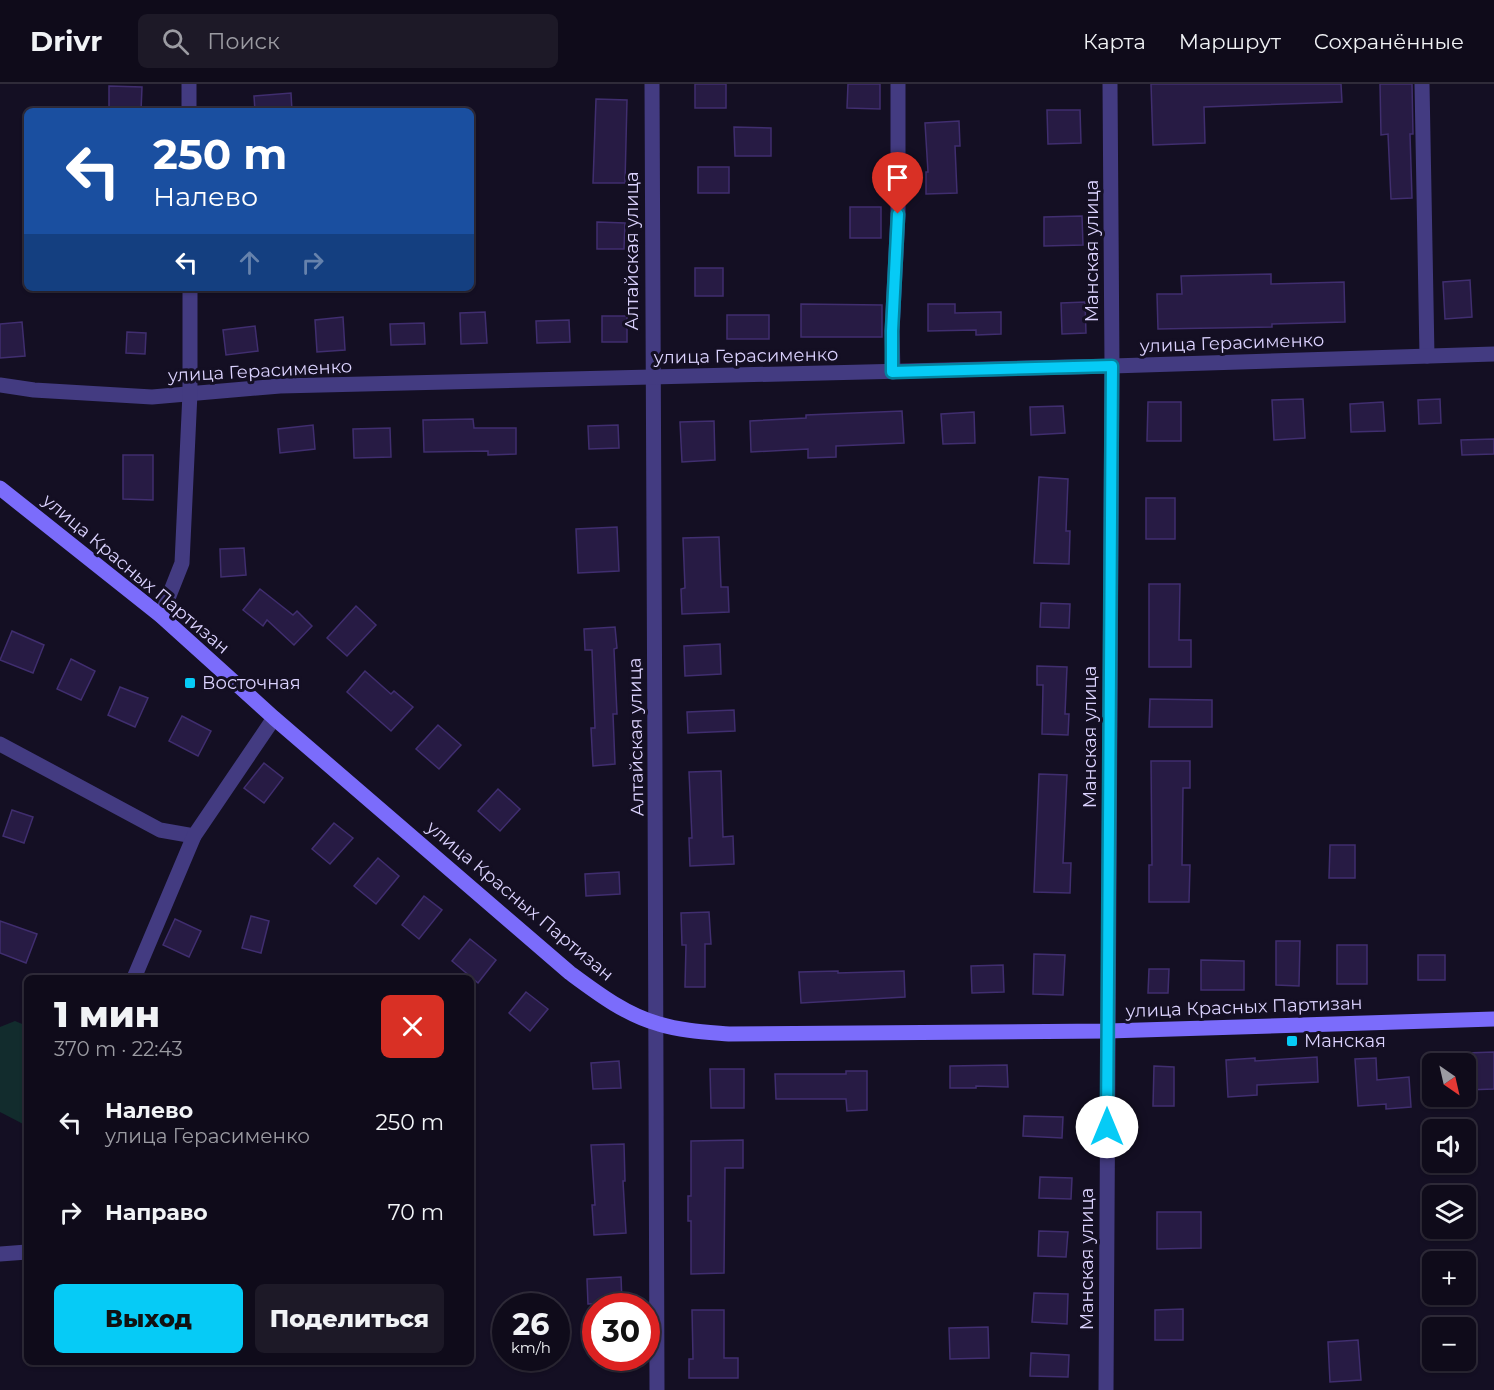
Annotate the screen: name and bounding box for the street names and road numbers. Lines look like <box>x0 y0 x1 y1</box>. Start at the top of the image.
street label: Алтайская улица <box>621 172 643 330</box>
street label: Манская улица <box>1081 180 1103 322</box>
street label: улица Герасименко <box>1138 329 1325 357</box>
street label: улица Герасименко <box>653 343 838 369</box>
street label: улица Герасименко <box>166 355 353 387</box>
street label: улица Красных Партизан <box>37 489 234 659</box>
street label: Алтайская улица <box>624 657 648 817</box>
street label: Манская улица <box>1079 666 1101 808</box>
street label: улица Красных Партизан <box>421 816 618 986</box>
street label: улица Красных Партизан <box>1124 992 1363 1022</box>
street label: Манская улица <box>1076 1188 1098 1330</box>

